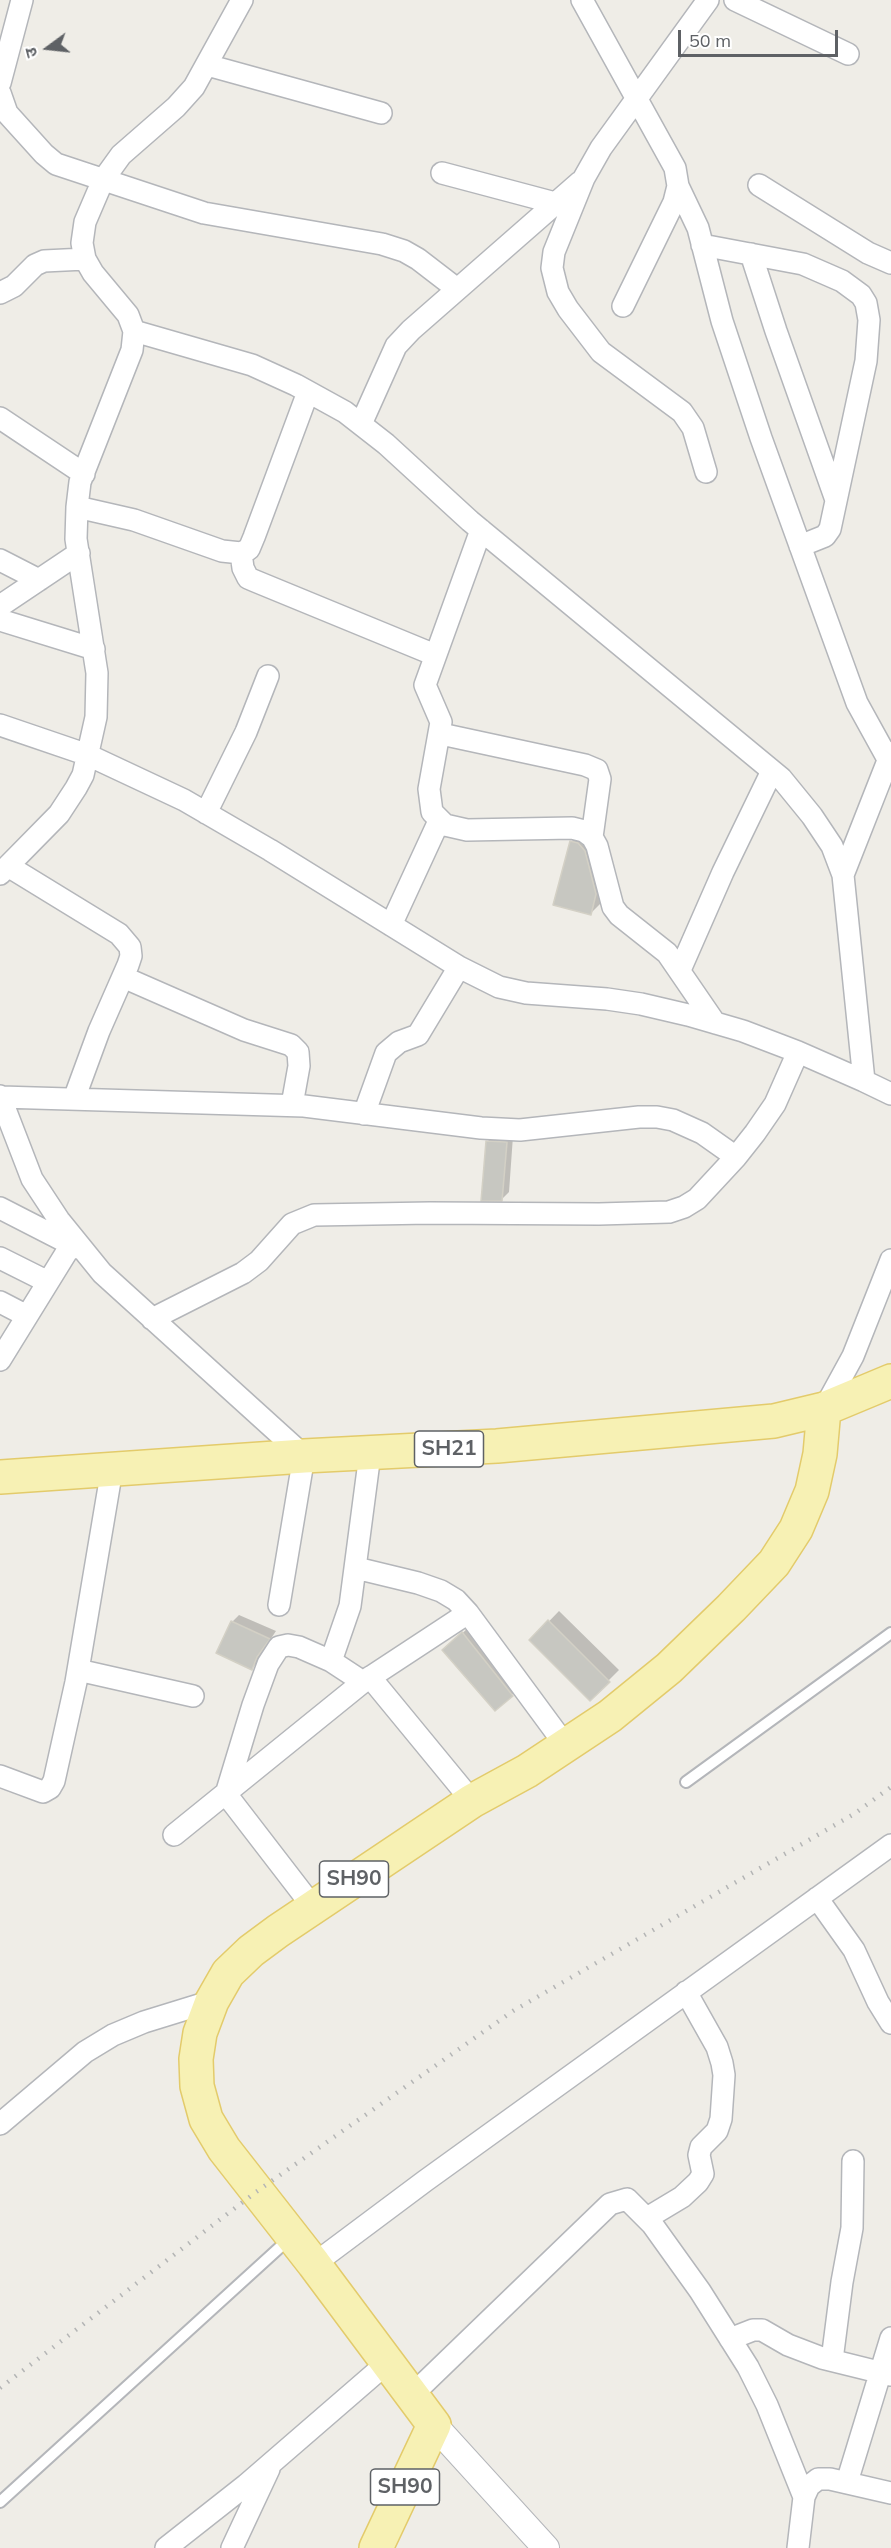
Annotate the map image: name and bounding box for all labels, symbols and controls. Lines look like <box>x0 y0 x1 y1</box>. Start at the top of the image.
north arrow <box>18 18 78 78</box>
scale bar <box>681 18 842 56</box>
text: 50 m <box>689 29 731 52</box>
text: उ <box>20 46 41 60</box>
road number: SH21 <box>414 1431 484 1467</box>
road number: SH90 <box>320 1861 388 1897</box>
road number: SH90 <box>370 2469 440 2505</box>

